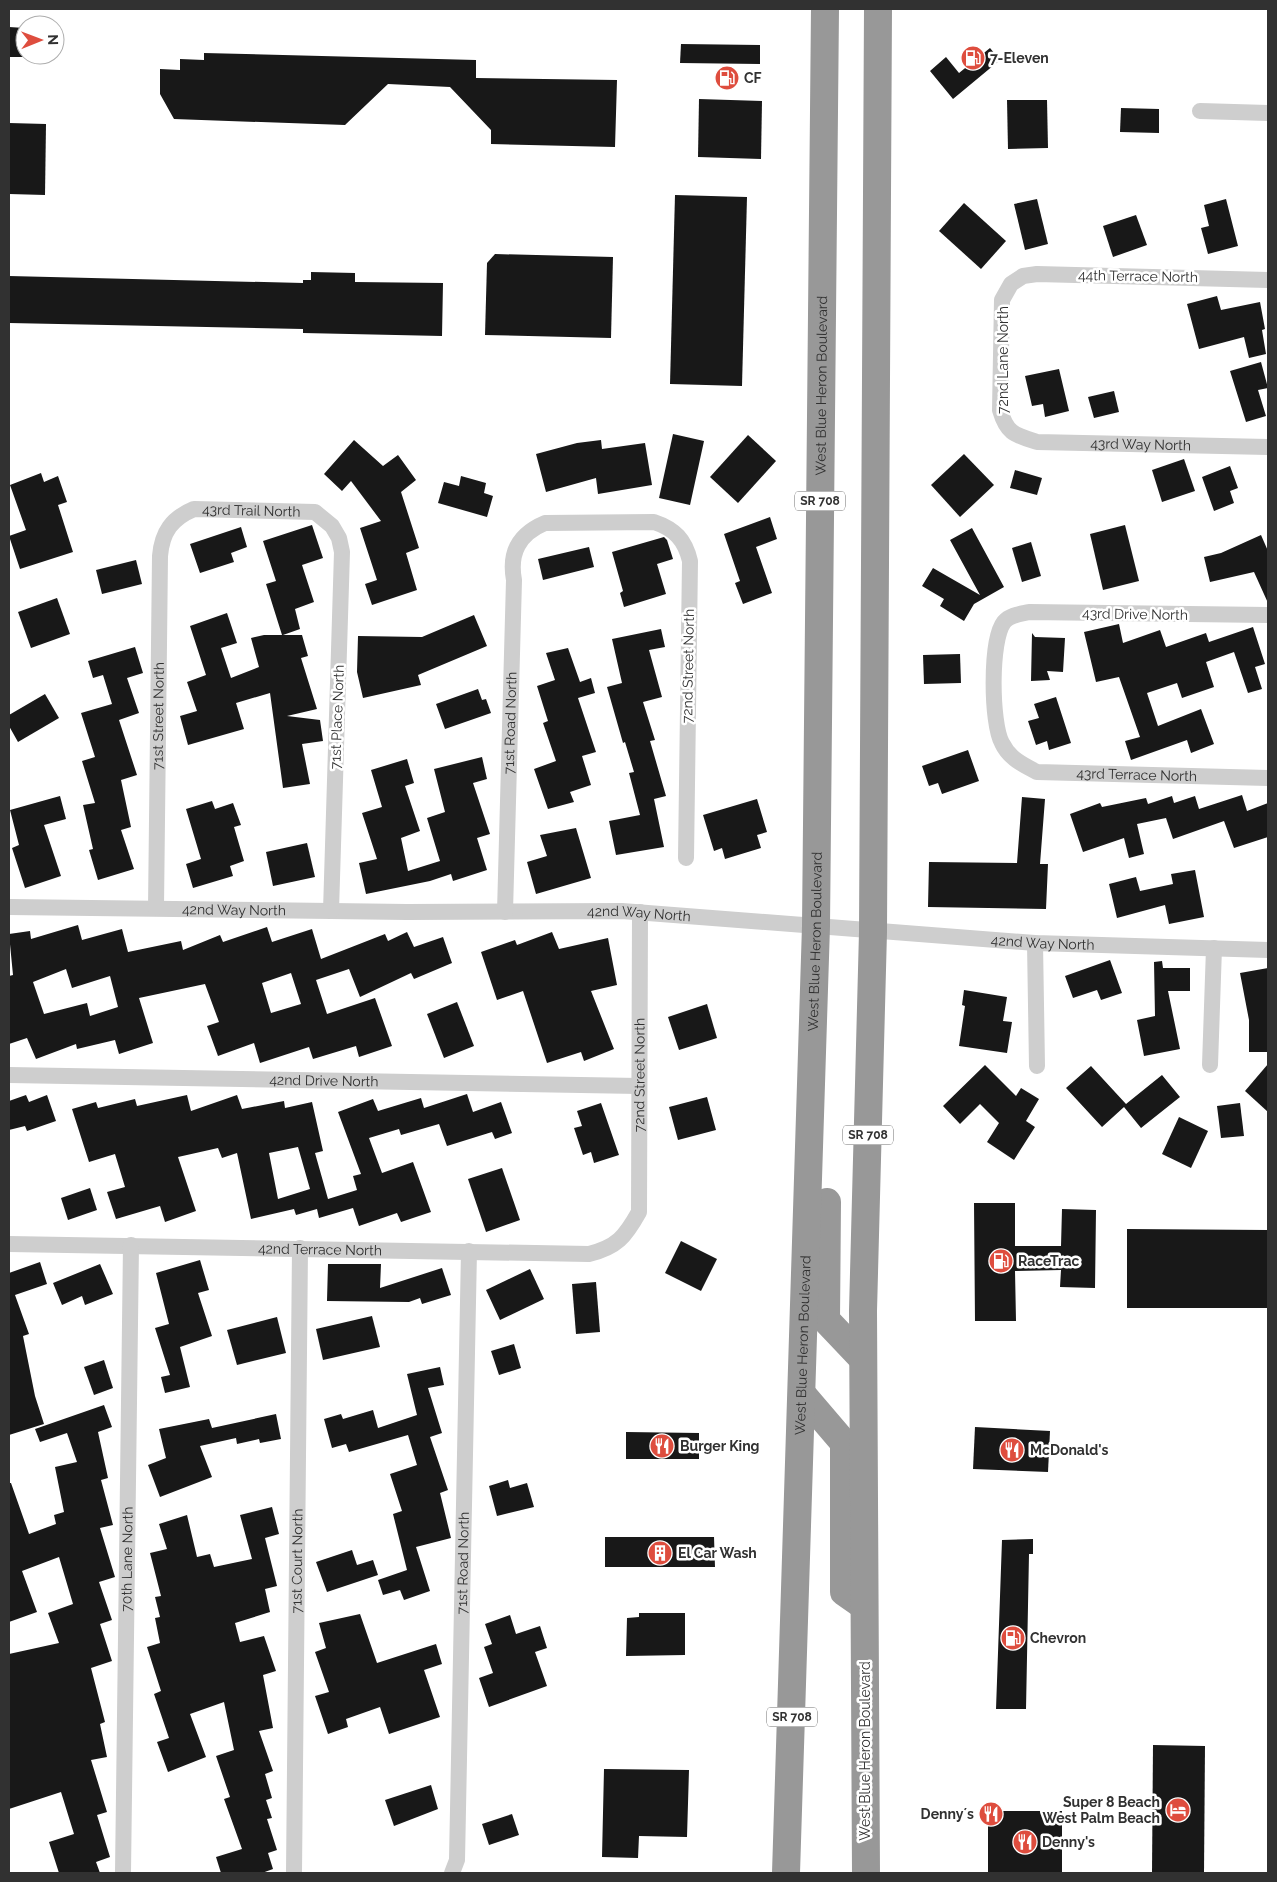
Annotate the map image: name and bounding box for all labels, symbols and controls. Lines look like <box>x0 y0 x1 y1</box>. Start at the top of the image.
north arrow <box>15 15 65 65</box>
text: N <box>45 34 61 45</box>
fuel station icon: 7-Eleven <box>960 45 986 71</box>
place label: 7-Eleven <box>990 50 1049 66</box>
fuel station icon: CF <box>714 65 740 91</box>
place label: CF <box>744 70 762 86</box>
street label: 44th Terrace North <box>1078 267 1198 285</box>
street label: West Blue Heron Boulevard <box>812 296 830 475</box>
street label: 72nd Lane North <box>995 306 1011 414</box>
street label: 43rd Way North <box>1090 435 1191 453</box>
road number: SR 708 <box>795 492 845 511</box>
street label: 43rd Trail North <box>202 501 301 520</box>
street label: 43rd Drive North <box>1082 605 1188 623</box>
street label: 72nd Street North <box>679 609 697 723</box>
street label: 71st Street North <box>150 662 167 770</box>
street label: 71st Place North <box>327 664 347 770</box>
street label: 71st Road North <box>501 672 520 775</box>
street label: 43rd Terrace North <box>1076 765 1197 784</box>
street label: West Blue Heron Boulevard <box>805 852 825 1032</box>
street label: 42nd Way North <box>182 901 286 918</box>
street label: 42nd Way North <box>587 903 691 924</box>
street label: 42nd Way North <box>990 932 1095 953</box>
street label: 72nd Street North <box>631 1018 648 1132</box>
street label: 42nd Drive North <box>269 1072 379 1089</box>
road number: SR 708 <box>843 1126 893 1144</box>
street label: 42nd Terrace North <box>258 1240 382 1258</box>
fuel station icon: RaceTrac <box>988 1248 1014 1274</box>
place label: RaceTrac <box>1018 1253 1079 1269</box>
street label: West Blue Heron Boulevard <box>792 1255 814 1435</box>
restaurant icon: Burger King <box>649 1433 675 1459</box>
restaurant icon: McDonald's <box>999 1437 1025 1463</box>
place label: Burger King <box>680 1438 760 1454</box>
place label: McDonald's <box>1030 1442 1109 1458</box>
street label: 70th Lane North <box>118 1506 136 1612</box>
street label: 71st Court North <box>288 1509 305 1614</box>
street label: 71st Road North <box>454 1512 472 1614</box>
building icon: El Car Wash <box>647 1540 673 1566</box>
place label: El Car Wash <box>678 1545 757 1561</box>
fuel station icon: Chevron <box>1000 1625 1026 1651</box>
place label: Chevron <box>1030 1630 1086 1646</box>
street label: West Blue Heron Boulevard <box>857 1661 873 1841</box>
road number: SR 708 <box>767 1708 817 1726</box>
place label: Super 8 Beach West Palm Beach <box>1042 1794 1160 1826</box>
hotel icon: Super 8 Beach West Palm Beach <box>1165 1797 1191 1823</box>
restaurant icon: Denny´s <box>978 1801 1004 1827</box>
place label: Denny´s <box>921 1806 974 1822</box>
restaurant icon: Denny's <box>1012 1829 1038 1855</box>
place label: Denny's <box>1042 1834 1095 1850</box>

